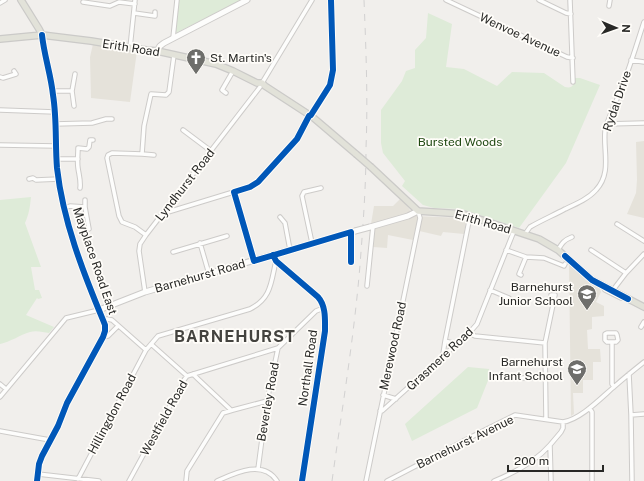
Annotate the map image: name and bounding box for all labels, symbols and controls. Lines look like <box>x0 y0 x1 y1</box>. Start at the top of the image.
north arrow <box>596 8 636 48</box>
street label: Wenvoe Avenue <box>477 10 563 60</box>
text: N <box>620 24 632 33</box>
street label: Erith Road <box>101 37 161 59</box>
church icon: St. Martin's <box>185 47 207 75</box>
place label: St. Martin's <box>210 51 272 65</box>
street label: Rydal Drive <box>600 69 634 133</box>
park label: Bursted Woods <box>418 135 502 149</box>
street label: Lyndhurst Road <box>153 146 217 224</box>
street label: Mayplace Road East <box>70 205 120 317</box>
street label: Erith Road <box>453 207 513 237</box>
street label: Barnehurst Road <box>153 256 247 296</box>
place label: Barnehurst Junior School <box>498 280 573 308</box>
school or university icon: Barnehurst Junior School <box>576 283 598 311</box>
street label: Merewood Road <box>377 301 409 391</box>
street label: Grasmere Road <box>404 325 476 393</box>
district label: BARNEHURST <box>174 327 296 346</box>
street label: Northall Road <box>296 329 320 407</box>
place label: Barnehurst Infant School <box>489 355 563 383</box>
school or university icon: Barnehurst Infant School <box>566 358 588 386</box>
street label: Beverley Road <box>254 361 282 443</box>
street label: Hillingdon Road <box>85 372 139 456</box>
street label: Westfield Road <box>138 378 190 458</box>
street label: Barnehurst Avenue <box>414 412 516 472</box>
scale bar <box>508 447 603 473</box>
text: 200 m <box>514 454 549 468</box>

